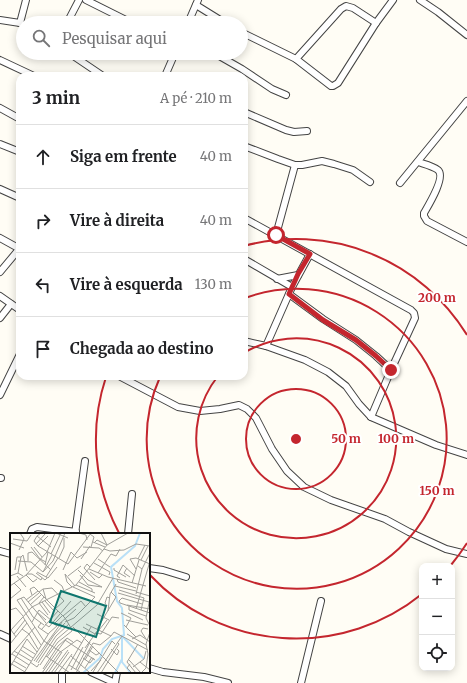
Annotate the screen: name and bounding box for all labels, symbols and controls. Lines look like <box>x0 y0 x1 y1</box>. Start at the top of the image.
search box <box>16 16 248 60</box>
icon: search <box>30 27 52 49</box>
text: Pesquisar aqui <box>62 29 167 48</box>
text: 3 min <box>32 87 80 109</box>
text: A pé · 210 m <box>160 90 232 107</box>
icon: ahead <box>32 146 54 168</box>
text: Siga em frente <box>70 147 177 166</box>
text: 40 m <box>200 148 232 165</box>
icon: right <box>32 210 54 232</box>
text: Vire à direita <box>70 211 164 230</box>
text: 40 m <box>200 212 232 229</box>
route start <box>267 226 285 244</box>
icon: left <box>32 274 54 296</box>
text: Vire à esquerda <box>70 275 183 294</box>
text: 130 m <box>195 276 232 293</box>
text: 200 m <box>418 290 456 305</box>
icon: arrive <box>32 338 54 360</box>
text: Chegada ao destino <box>70 339 213 358</box>
route end <box>382 361 400 379</box>
text: 50 m <box>331 431 361 446</box>
text: 100 m <box>378 431 414 446</box>
centre of rings <box>289 432 303 446</box>
text: 150 m <box>420 483 455 498</box>
inset map <box>10 533 150 673</box>
map controls <box>419 563 455 671</box>
button: + <box>419 563 455 599</box>
button: − <box>419 599 455 635</box>
button: locate <box>419 635 455 671</box>

